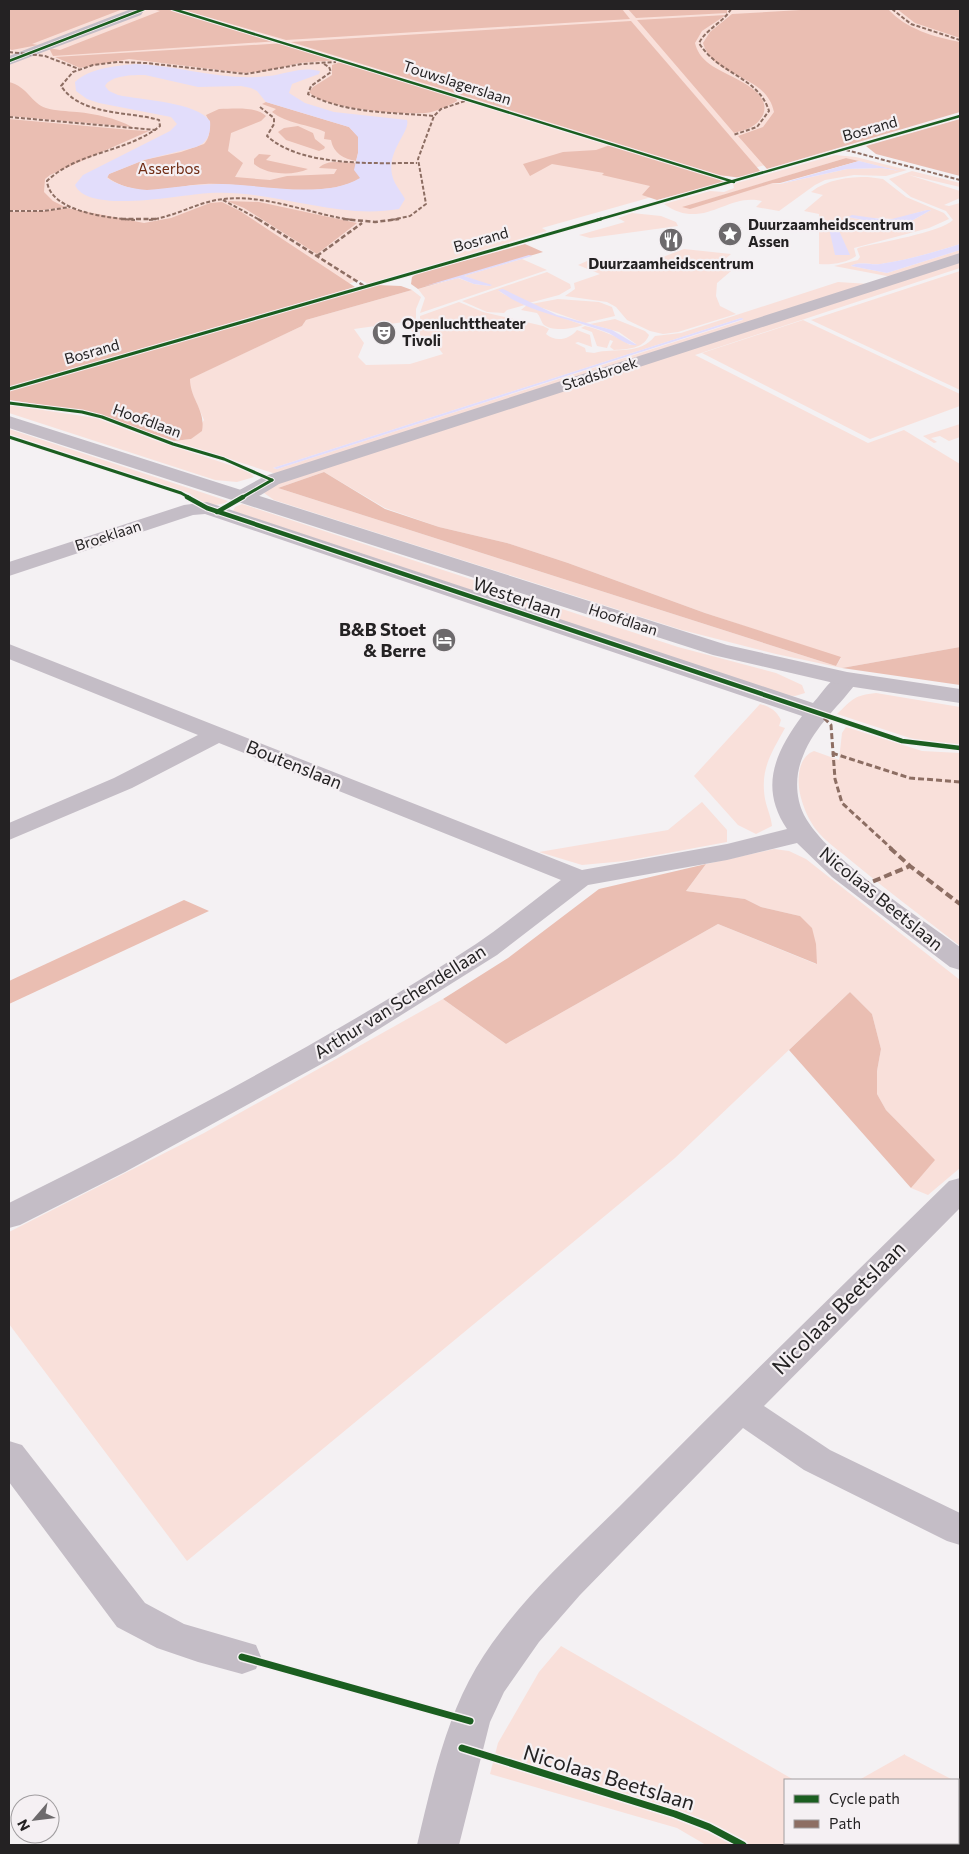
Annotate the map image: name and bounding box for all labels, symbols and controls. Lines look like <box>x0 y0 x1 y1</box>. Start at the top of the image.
street label: Touwslagerslaan <box>401 56 514 108</box>
street label: Bosrand <box>840 112 899 144</box>
park label: Asserbos <box>138 159 200 177</box>
place label: Duurzaamheidscentrum Assen <box>748 215 913 250</box>
place icon: Duurzaamheidscentrum Assen <box>717 221 743 247</box>
street label: Bosrand <box>451 223 510 255</box>
restaurant icon: Duurzaamheidscentrum <box>658 227 684 253</box>
place label: Duurzaamheidscentrum <box>588 254 754 272</box>
place label: Openluchttheater Tivoli <box>402 314 526 349</box>
theatre icon: Openluchttheater Tivoli <box>371 320 397 346</box>
street label: Bosrand <box>62 335 121 367</box>
street label: Stadsbroek <box>560 352 639 394</box>
street label: Hoofdlaan <box>111 399 184 441</box>
street label: Broeklaan <box>72 516 143 554</box>
street label: Westerlaan <box>470 572 565 622</box>
street label: Hoofdlaan <box>587 599 660 639</box>
place label: B&B Stoet & Berre <box>339 618 426 661</box>
hotel icon: B&B Stoet & Berre <box>431 627 457 653</box>
street label: Boutenslaan <box>243 735 345 793</box>
street label: Nicolaas Beetslaan <box>815 842 948 955</box>
street label: Arthur van Schendellaan <box>310 939 489 1063</box>
street label: Nicolaas Beetslaan <box>766 1235 910 1379</box>
street label: Nicolaas Beetslaan <box>521 1739 698 1815</box>
legend <box>784 1779 959 1844</box>
text: Cycle path <box>829 1789 900 1807</box>
north arrow <box>10 1794 60 1844</box>
text: Path <box>829 1814 861 1832</box>
text: N <box>13 1817 33 1834</box>

